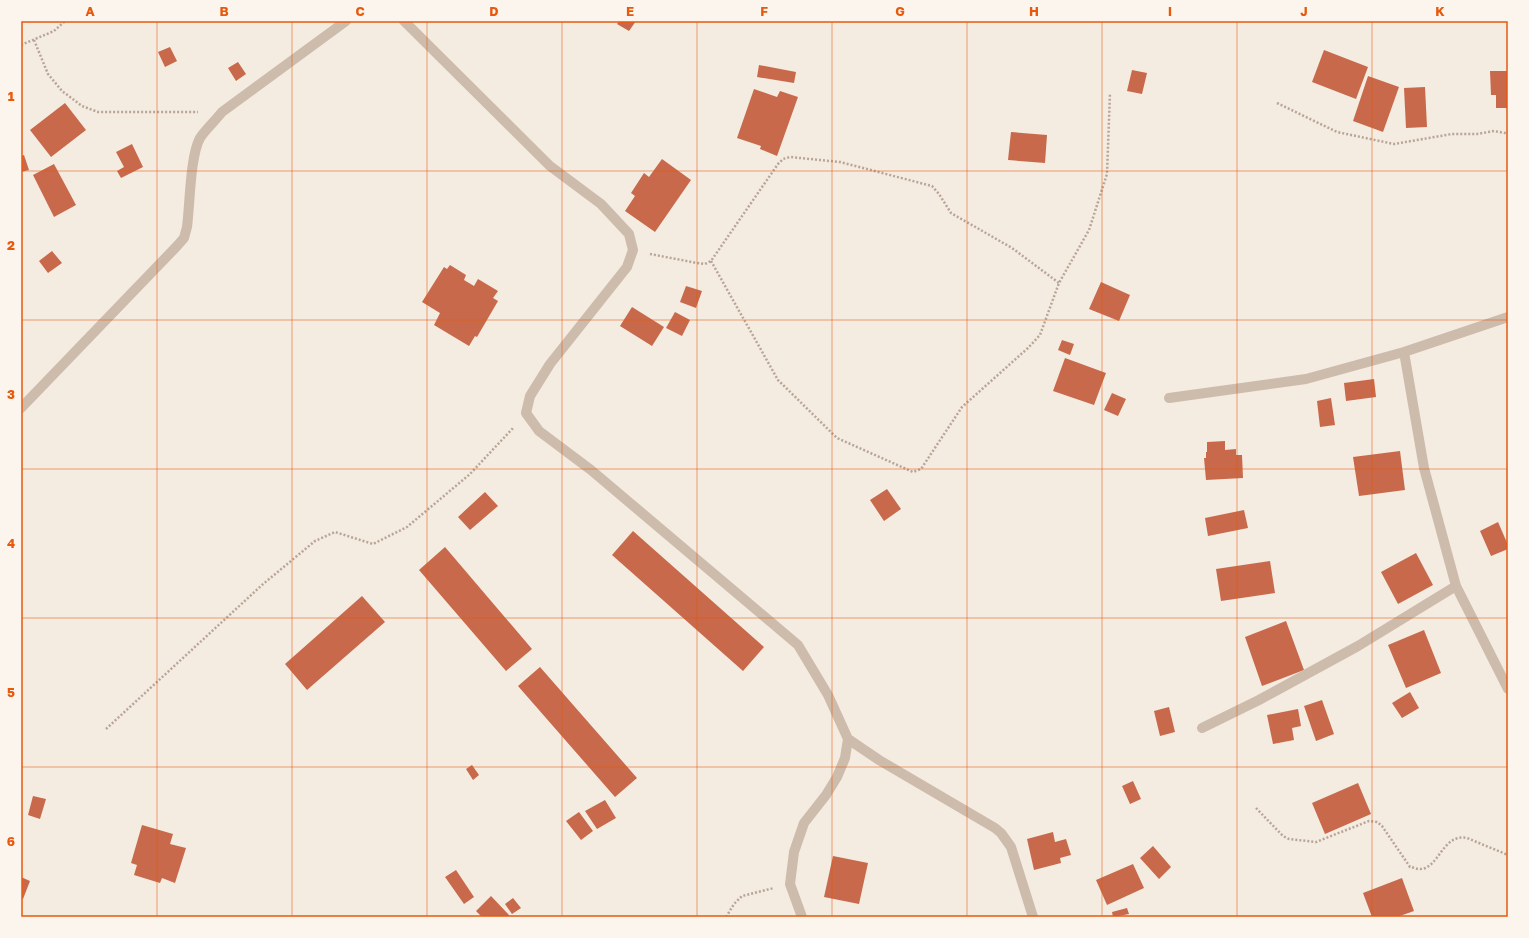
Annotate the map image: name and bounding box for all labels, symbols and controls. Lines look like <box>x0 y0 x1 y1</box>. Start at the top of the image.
text: A <box>85 3 95 19</box>
text: B <box>219 3 229 19</box>
text: C <box>355 3 365 19</box>
text: D <box>489 3 499 19</box>
text: E <box>626 3 634 19</box>
text: F <box>760 3 768 19</box>
text: G <box>895 3 905 19</box>
text: H <box>1029 3 1039 19</box>
text: I <box>1168 3 1172 19</box>
text: J <box>1300 3 1308 19</box>
text: K <box>1435 3 1445 19</box>
text: 1 <box>8 88 15 104</box>
text: 2 <box>7 237 15 253</box>
text: 3 <box>7 386 15 402</box>
text: 4 <box>7 535 15 551</box>
text: 5 <box>7 684 15 700</box>
text: 6 <box>7 833 15 849</box>

